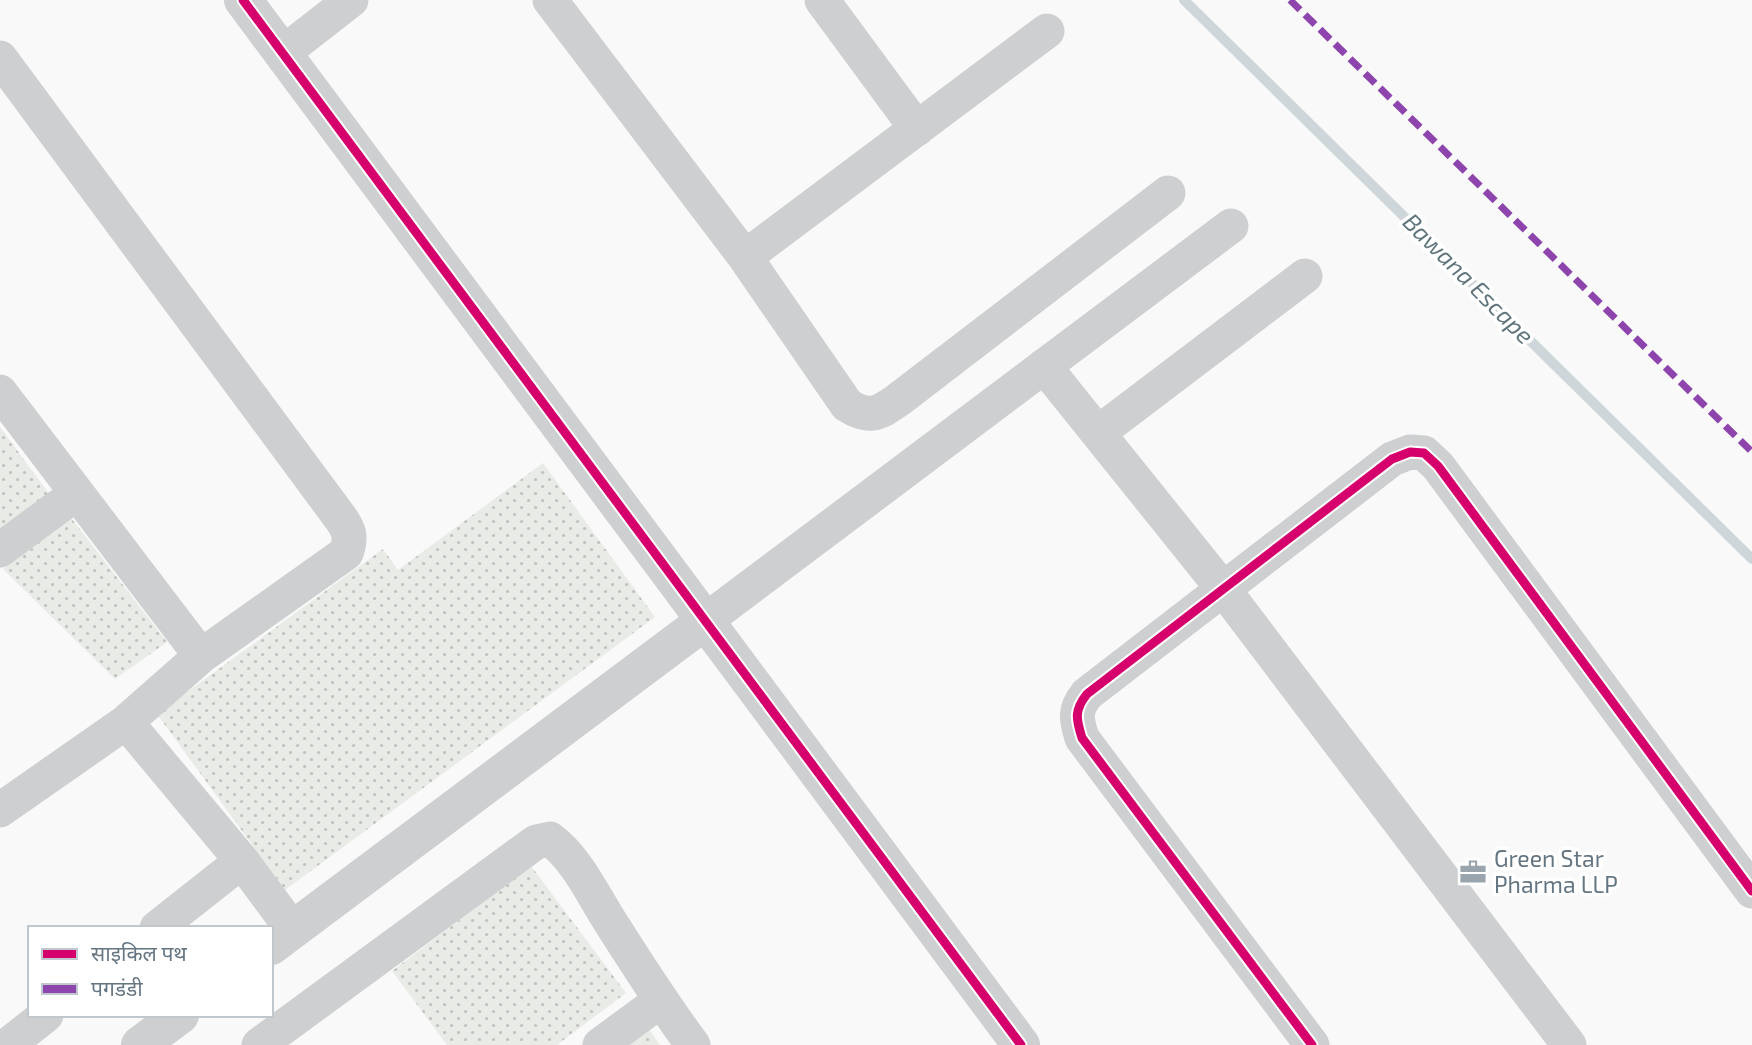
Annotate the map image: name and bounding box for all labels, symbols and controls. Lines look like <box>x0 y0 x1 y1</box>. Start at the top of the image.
water label: Bawana Escape <box>1398 206 1541 349</box>
place label: Green Star Pharma LLP <box>1494 844 1618 898</box>
office icon: Green Star Pharma LLP <box>1458 857 1488 887</box>
legend <box>28 926 273 1017</box>
text: साइकिल पथ <box>91 940 187 965</box>
text: पगडंडी <box>91 975 143 1000</box>

